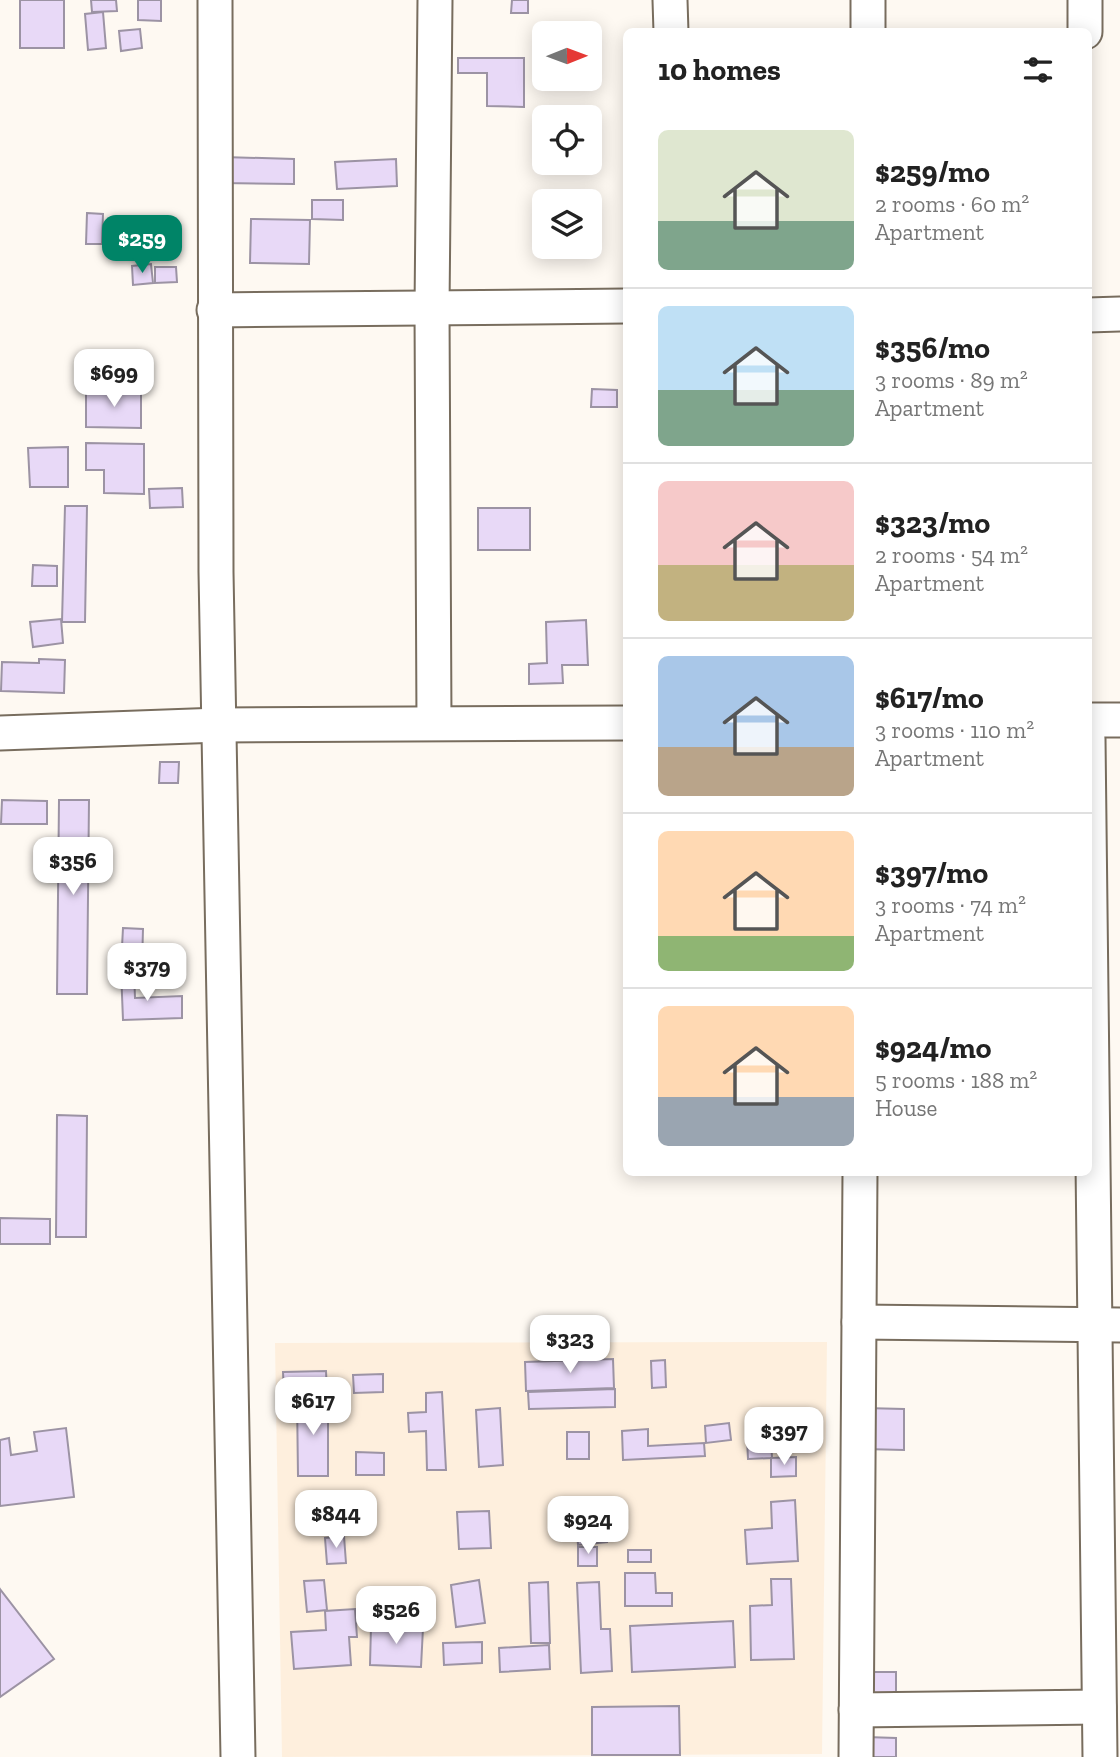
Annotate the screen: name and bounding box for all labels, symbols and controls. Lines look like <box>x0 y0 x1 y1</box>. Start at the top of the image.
north arrow <box>532 21 602 91</box>
map controls <box>532 21 602 259</box>
icon: filters <box>1019 51 1057 89</box>
text: 10 homes <box>658 52 781 88</box>
button: locate <box>532 105 602 175</box>
text: $259/mo <box>875 154 990 190</box>
icon: home <box>714 158 798 242</box>
button: layers <box>532 189 602 259</box>
text: 2 rooms · 60 m² <box>875 190 1029 218</box>
pin: $259 <box>101 216 183 275</box>
text: Apartment <box>875 218 984 246</box>
text: $259 <box>118 224 166 252</box>
text: $356/mo <box>875 330 990 366</box>
icon: home <box>714 334 798 418</box>
pin: $699 <box>73 350 155 409</box>
text: $699 <box>90 358 138 386</box>
text: 3 rooms · 89 m² <box>875 366 1028 394</box>
text: Apartment <box>875 394 984 422</box>
text: $323/mo <box>875 505 990 541</box>
icon: home <box>714 509 798 593</box>
text: 2 rooms · 54 m² <box>875 541 1028 569</box>
text: Apartment <box>875 569 984 597</box>
text: $617/mo <box>875 680 984 716</box>
icon: home <box>714 684 798 768</box>
text: 3 rooms · 110 m² <box>875 716 1034 744</box>
text: Apartment <box>875 744 984 772</box>
pin: $356 <box>32 838 114 897</box>
text: $356 <box>49 846 97 874</box>
text: $397/mo <box>875 855 988 891</box>
icon: home <box>714 859 798 943</box>
text: 3 rooms · 74 m² <box>875 891 1026 919</box>
text: Apartment <box>875 919 984 947</box>
pin: $379 <box>106 944 188 1003</box>
text: $379 <box>123 952 171 980</box>
text: $924/mo <box>875 1030 991 1066</box>
icon: home <box>714 1034 798 1118</box>
text: 5 rooms · 188 m² <box>875 1066 1037 1094</box>
text: House <box>875 1094 937 1122</box>
pin: $323 <box>529 1316 611 1375</box>
text: $323 <box>546 1324 594 1352</box>
pin: $617 <box>272 1378 354 1437</box>
text: $617 <box>291 1386 335 1414</box>
pin: $397 <box>743 1408 825 1467</box>
text: $397 <box>760 1416 808 1444</box>
pin: $844 <box>295 1490 377 1550</box>
pin: $924 <box>547 1496 629 1556</box>
text: $844 <box>311 1499 361 1527</box>
text: $924 <box>563 1505 613 1533</box>
pin: $526 <box>355 1586 437 1646</box>
text: $526 <box>372 1595 420 1623</box>

